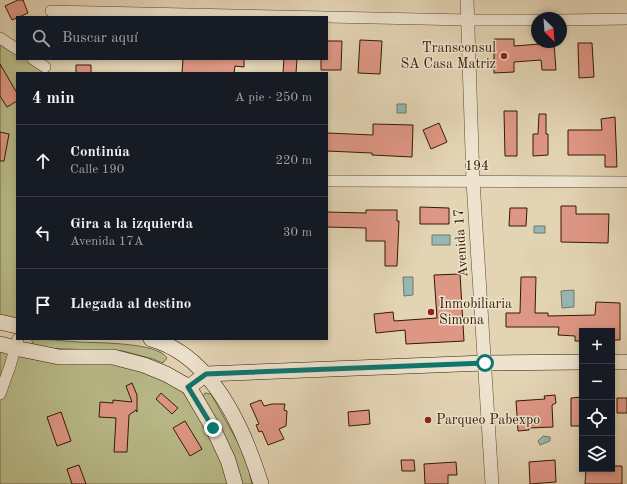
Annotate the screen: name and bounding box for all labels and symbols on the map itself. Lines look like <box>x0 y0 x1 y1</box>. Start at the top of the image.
north arrow <box>531 12 567 48</box>
place label: Transconsul SA Casa Matriz <box>401 41 496 71</box>
marker: Transconsul SA Casa Matriz <box>499 51 509 61</box>
street label: 194 <box>465 159 489 173</box>
street label: Avenida 17 <box>452 208 470 278</box>
place label: Inmobiliaria Simona <box>439 297 512 327</box>
marker: Inmobiliaria Simona <box>426 307 436 317</box>
route start <box>476 354 494 372</box>
place label: Parqueo Pabexpo <box>436 413 540 427</box>
marker: Parqueo Pabexpo <box>423 415 433 425</box>
route end <box>204 419 222 437</box>

